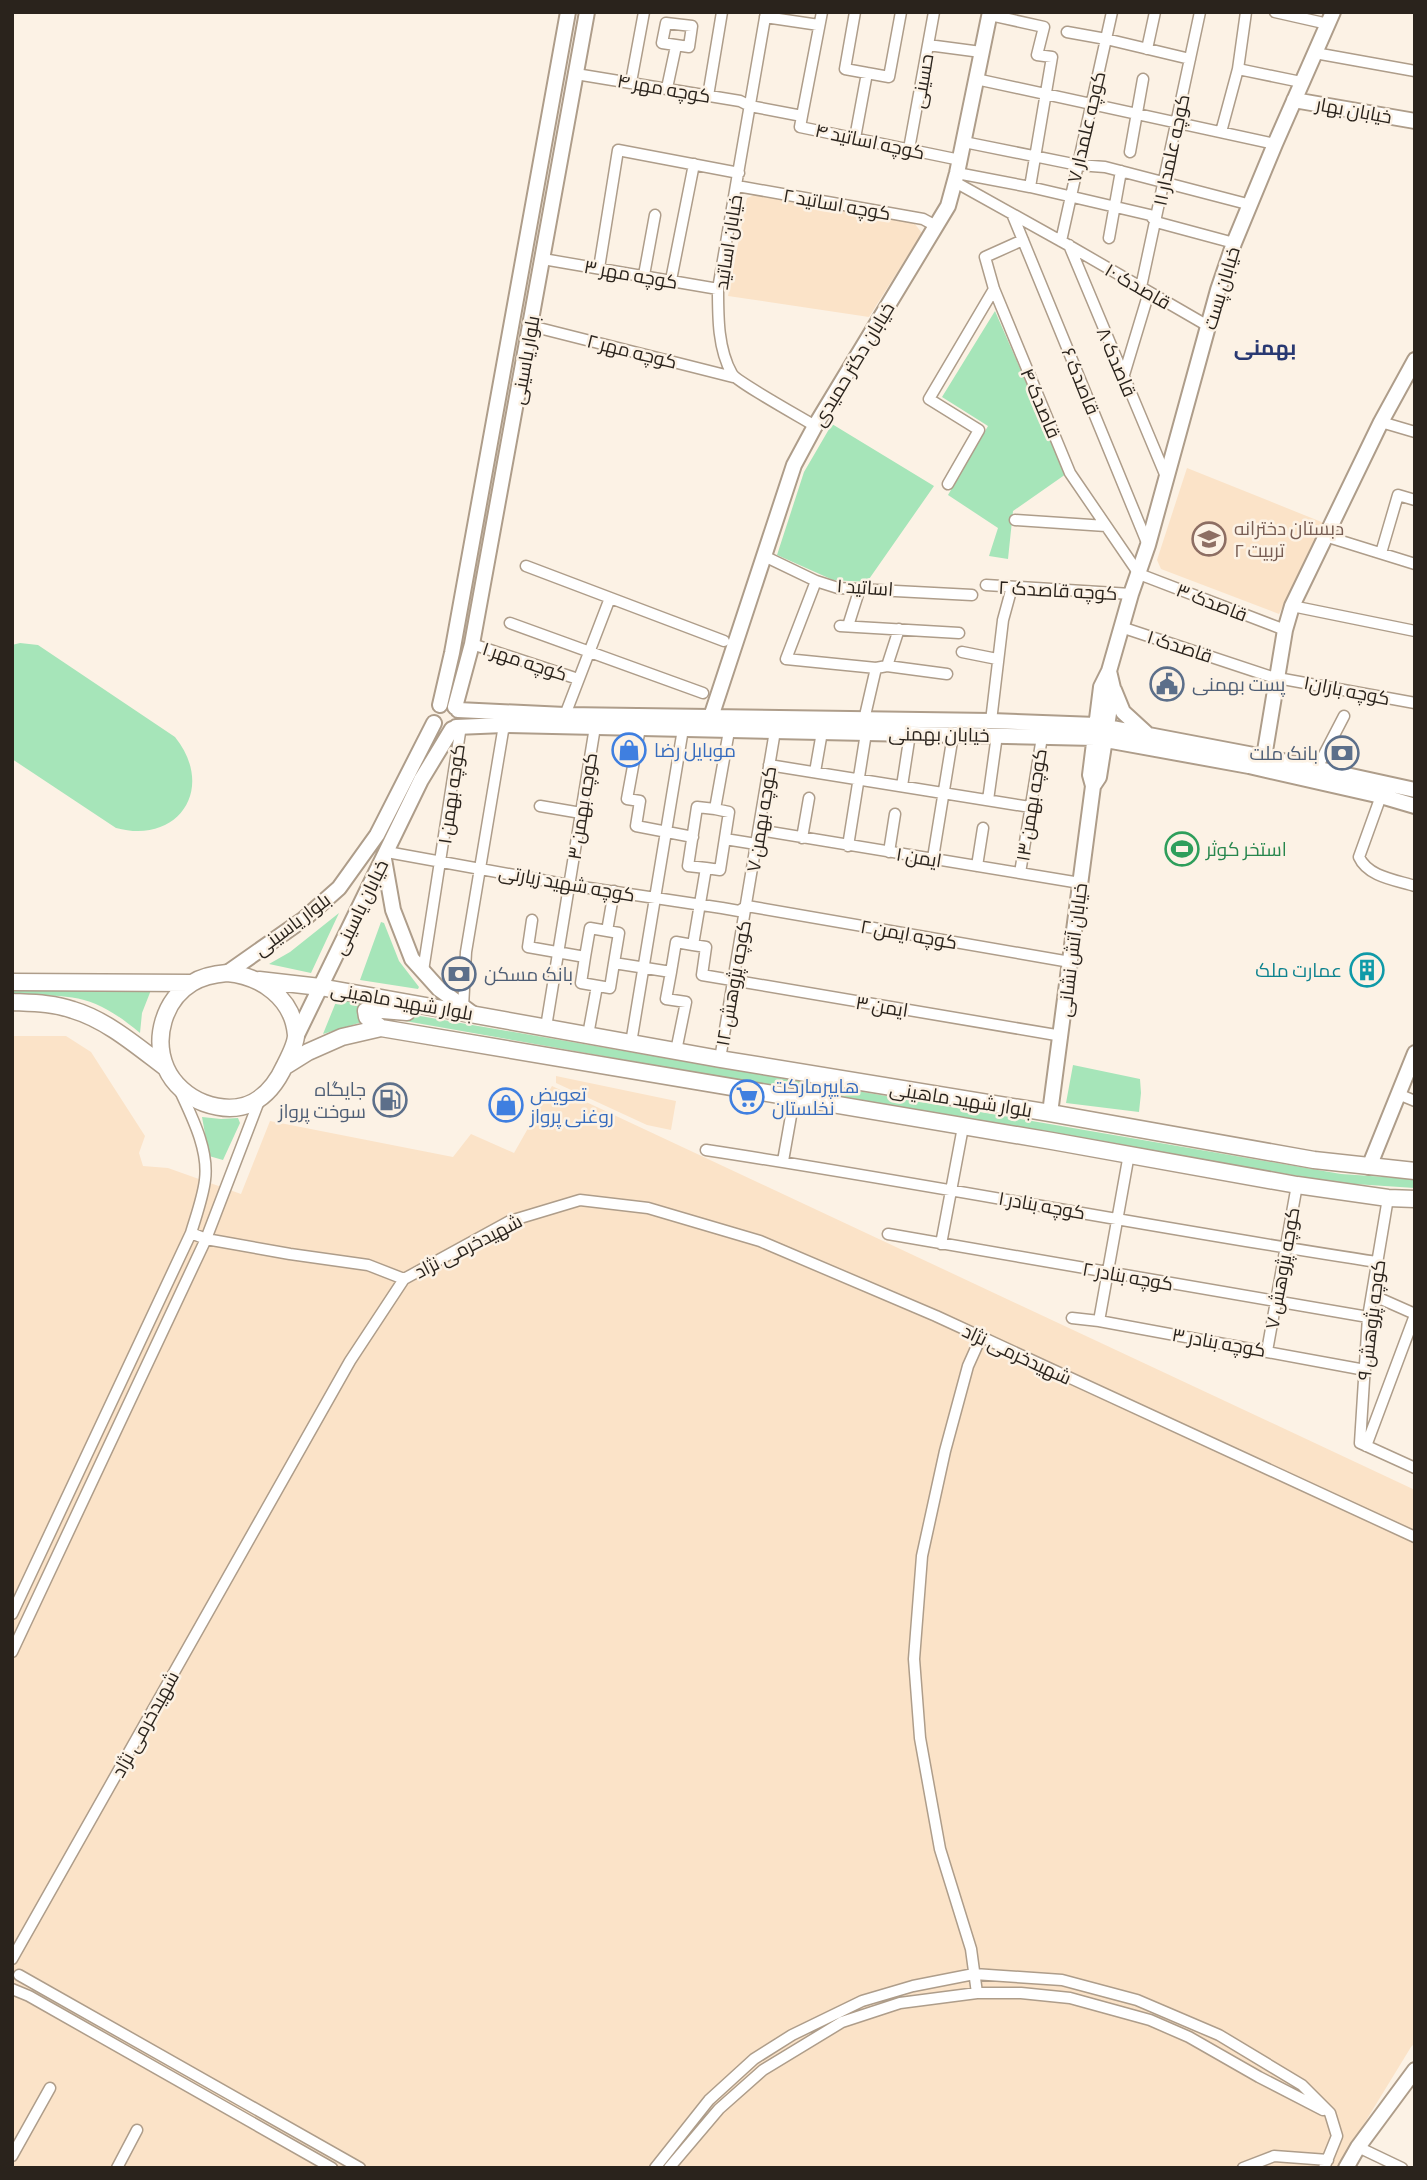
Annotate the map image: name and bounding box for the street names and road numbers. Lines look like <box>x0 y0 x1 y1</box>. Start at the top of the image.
street label: حسینی <box>907 52 939 110</box>
street label: کوچه علمدار ۷ <box>1063 69 1111 185</box>
street label: کوچه مهر ۴ <box>615 70 712 109</box>
street label: کوچه علمدار ۱۱ <box>1149 92 1196 208</box>
street label: خیابان بهار <box>1313 93 1394 128</box>
street label: کوچه اساتید ۴ <box>813 120 927 165</box>
street label: کوچه اساتید ۲ <box>781 185 892 226</box>
street label: خیابان اساتید <box>711 193 747 291</box>
street label: خیابان پست <box>1199 244 1246 333</box>
street label: کوچه مهر ۳ <box>582 256 679 295</box>
street label: قاصدک ۱۰ <box>1101 259 1174 314</box>
street label: خیابان دکتر حمیدی <box>808 299 900 430</box>
street label: بلوار یاسینی <box>507 314 545 406</box>
street label: قاصدک ۸ <box>1093 324 1141 400</box>
street label: کوچه مهر ۲ <box>584 330 679 375</box>
street label: قاصدک ۶ <box>1058 345 1103 418</box>
street label: قاصدک ۴ <box>1016 365 1065 441</box>
street label: اساتید ۱ <box>836 575 894 600</box>
street label: کوچه قاصدک ۲ <box>998 577 1118 606</box>
street label: قاصدک ۳ <box>1173 579 1250 626</box>
street label: قاصدک ۱ <box>1145 626 1215 667</box>
street label: کوچه مهر ۱ <box>479 638 570 687</box>
street label: کوچه باران۱ <box>1302 672 1392 711</box>
street label: خیابان بهمنی <box>888 723 990 747</box>
street label: کوچه بهمن ۱ <box>434 743 471 846</box>
street label: کوچه بهمن ۱۳ <box>1012 747 1053 863</box>
street label: کوچه بهمن ۳ <box>564 751 603 861</box>
street label: کوچه بهمن ۷ <box>743 765 782 874</box>
street label: ایمن ۱ <box>895 844 943 872</box>
street label: خیابان یاسینی <box>328 856 393 959</box>
street label: کوچه شهید زیارتی <box>497 861 637 908</box>
street label: خیابان آتش نشانی <box>1054 882 1092 1018</box>
street label: بلوار یاسینی <box>250 889 335 961</box>
street label: کوچه ایمن ۲ <box>859 916 959 955</box>
street label: کوچه پژوهش ۱۲ <box>712 919 757 1048</box>
street label: بلوار شهید ماهینی <box>329 979 475 1025</box>
street label: ایمن ۳ <box>854 992 910 1022</box>
street label: بلوار شهید ماهینی <box>888 1078 1034 1122</box>
street label: کوچه بنادر ۱ <box>996 1188 1087 1225</box>
street label: کوچه پژوهش ۷ <box>1261 1206 1306 1331</box>
street label: شهیدخرمی نژاد <box>411 1210 526 1283</box>
street label: کوچه بنادر ۲ <box>1080 1258 1175 1297</box>
street label: کوچه پژوهش ۹ <box>1354 1259 1391 1382</box>
street label: شهیدخرمی نژاد <box>959 1320 1075 1390</box>
street label: کوچه بنادر ۳ <box>1170 1324 1267 1363</box>
street label: شهیدخرمی نژاد <box>108 1668 184 1781</box>

